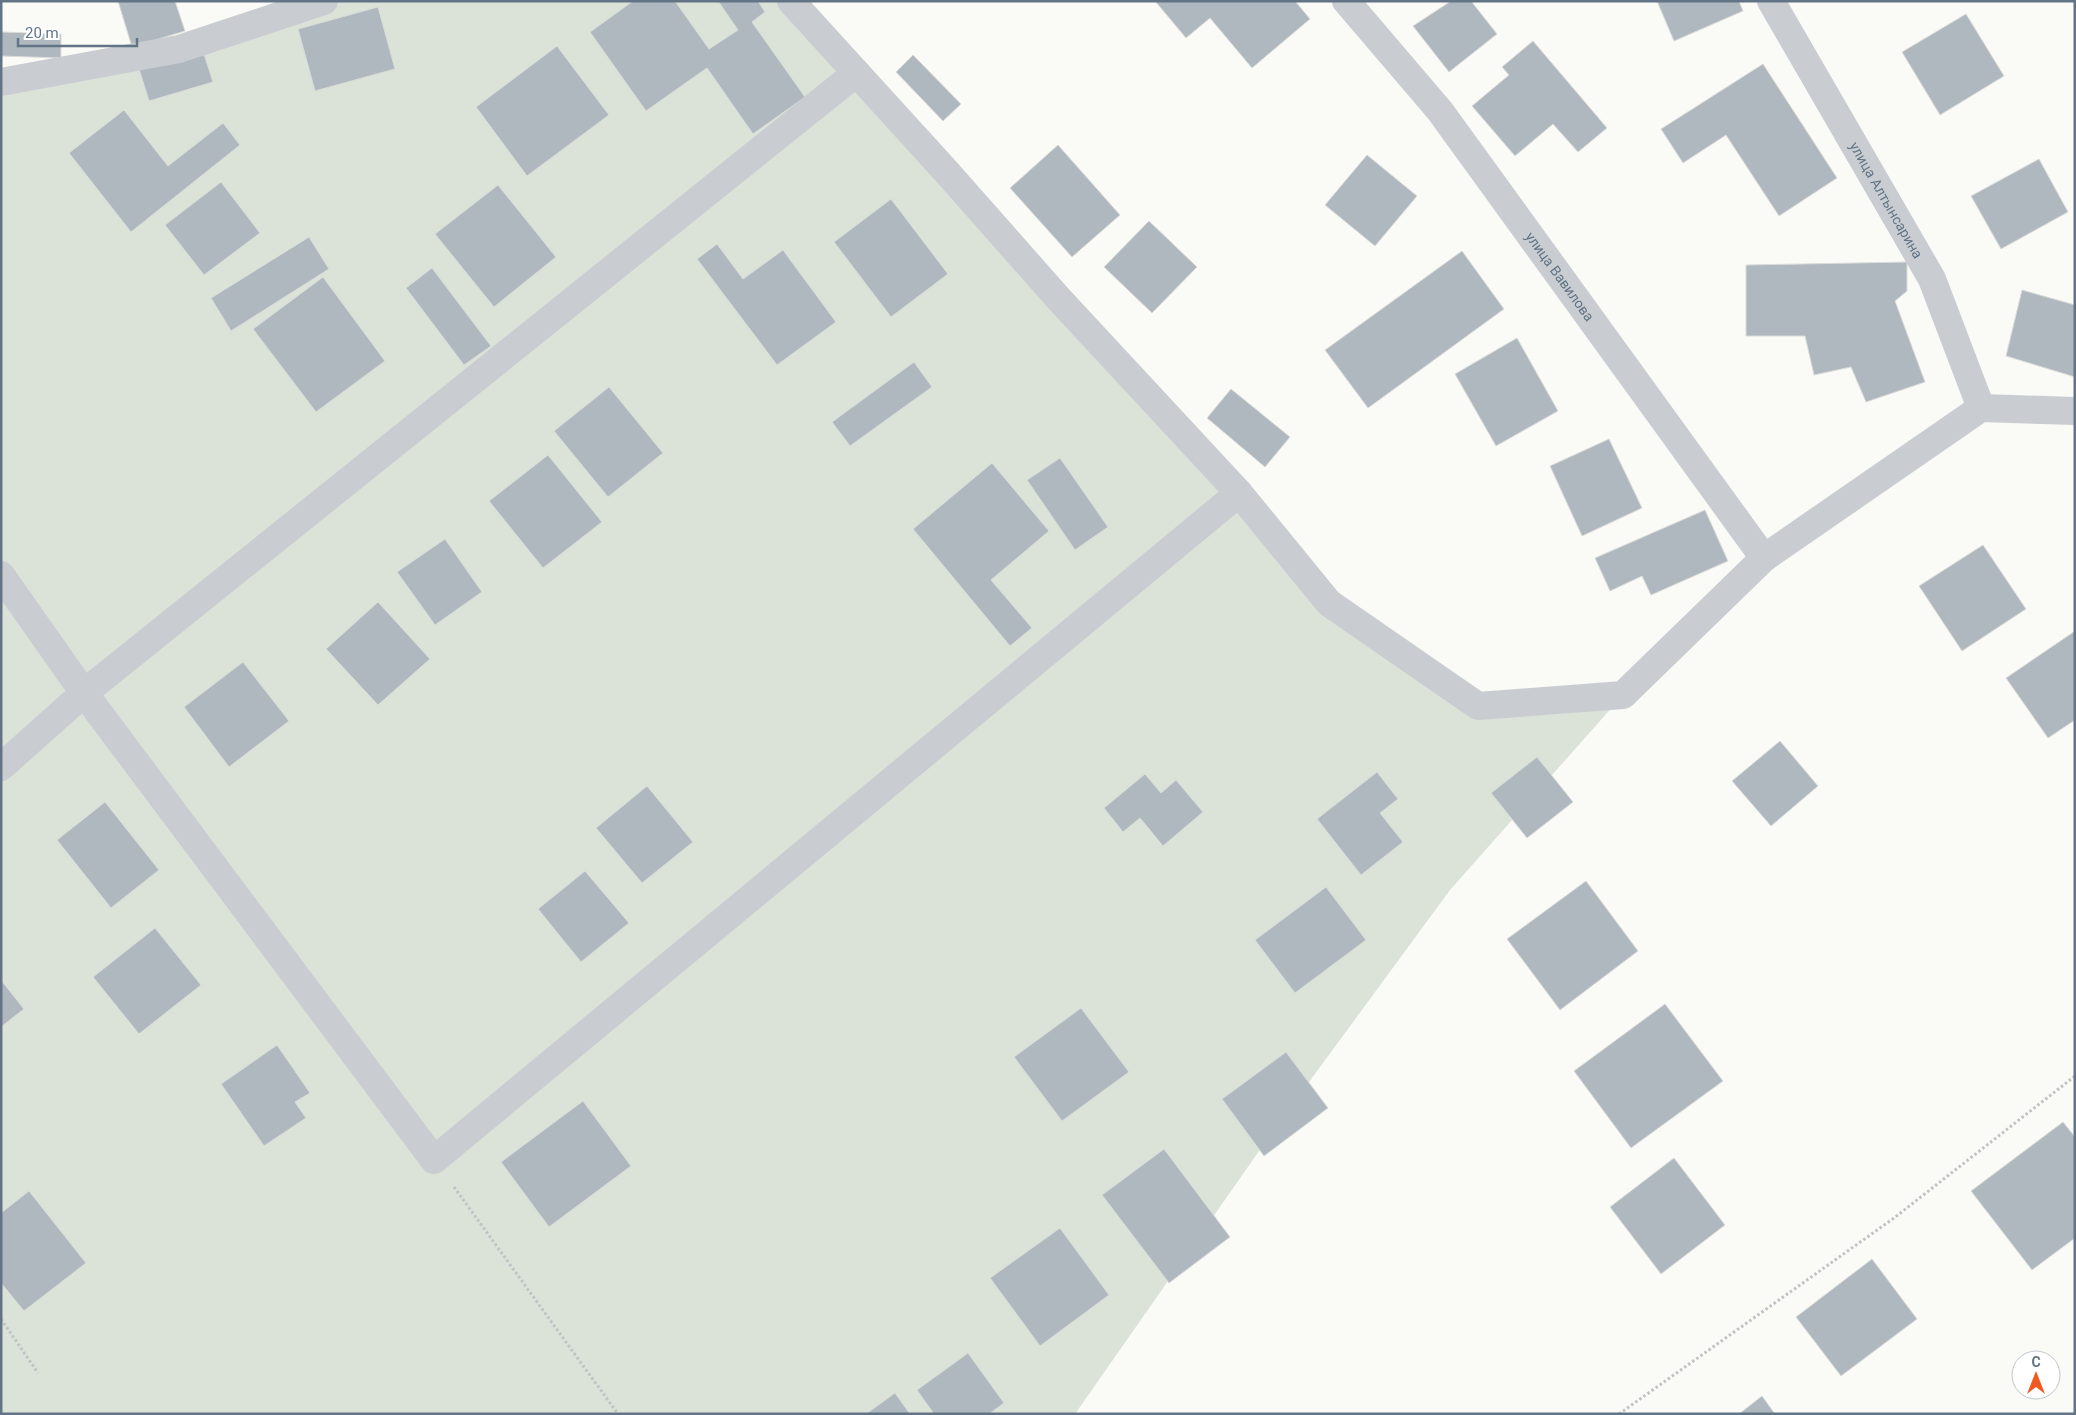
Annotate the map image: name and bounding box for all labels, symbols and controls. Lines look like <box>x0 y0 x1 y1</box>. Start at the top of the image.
scale bar <box>18 15 136 47</box>
text: 20 m <box>25 24 59 42</box>
street label: улица Алтынсарина <box>1846 139 1926 261</box>
street label: улица Вавилова <box>1522 229 1598 324</box>
north arrow <box>2011 1350 2061 1400</box>
text: С <box>2031 1354 2041 1370</box>

